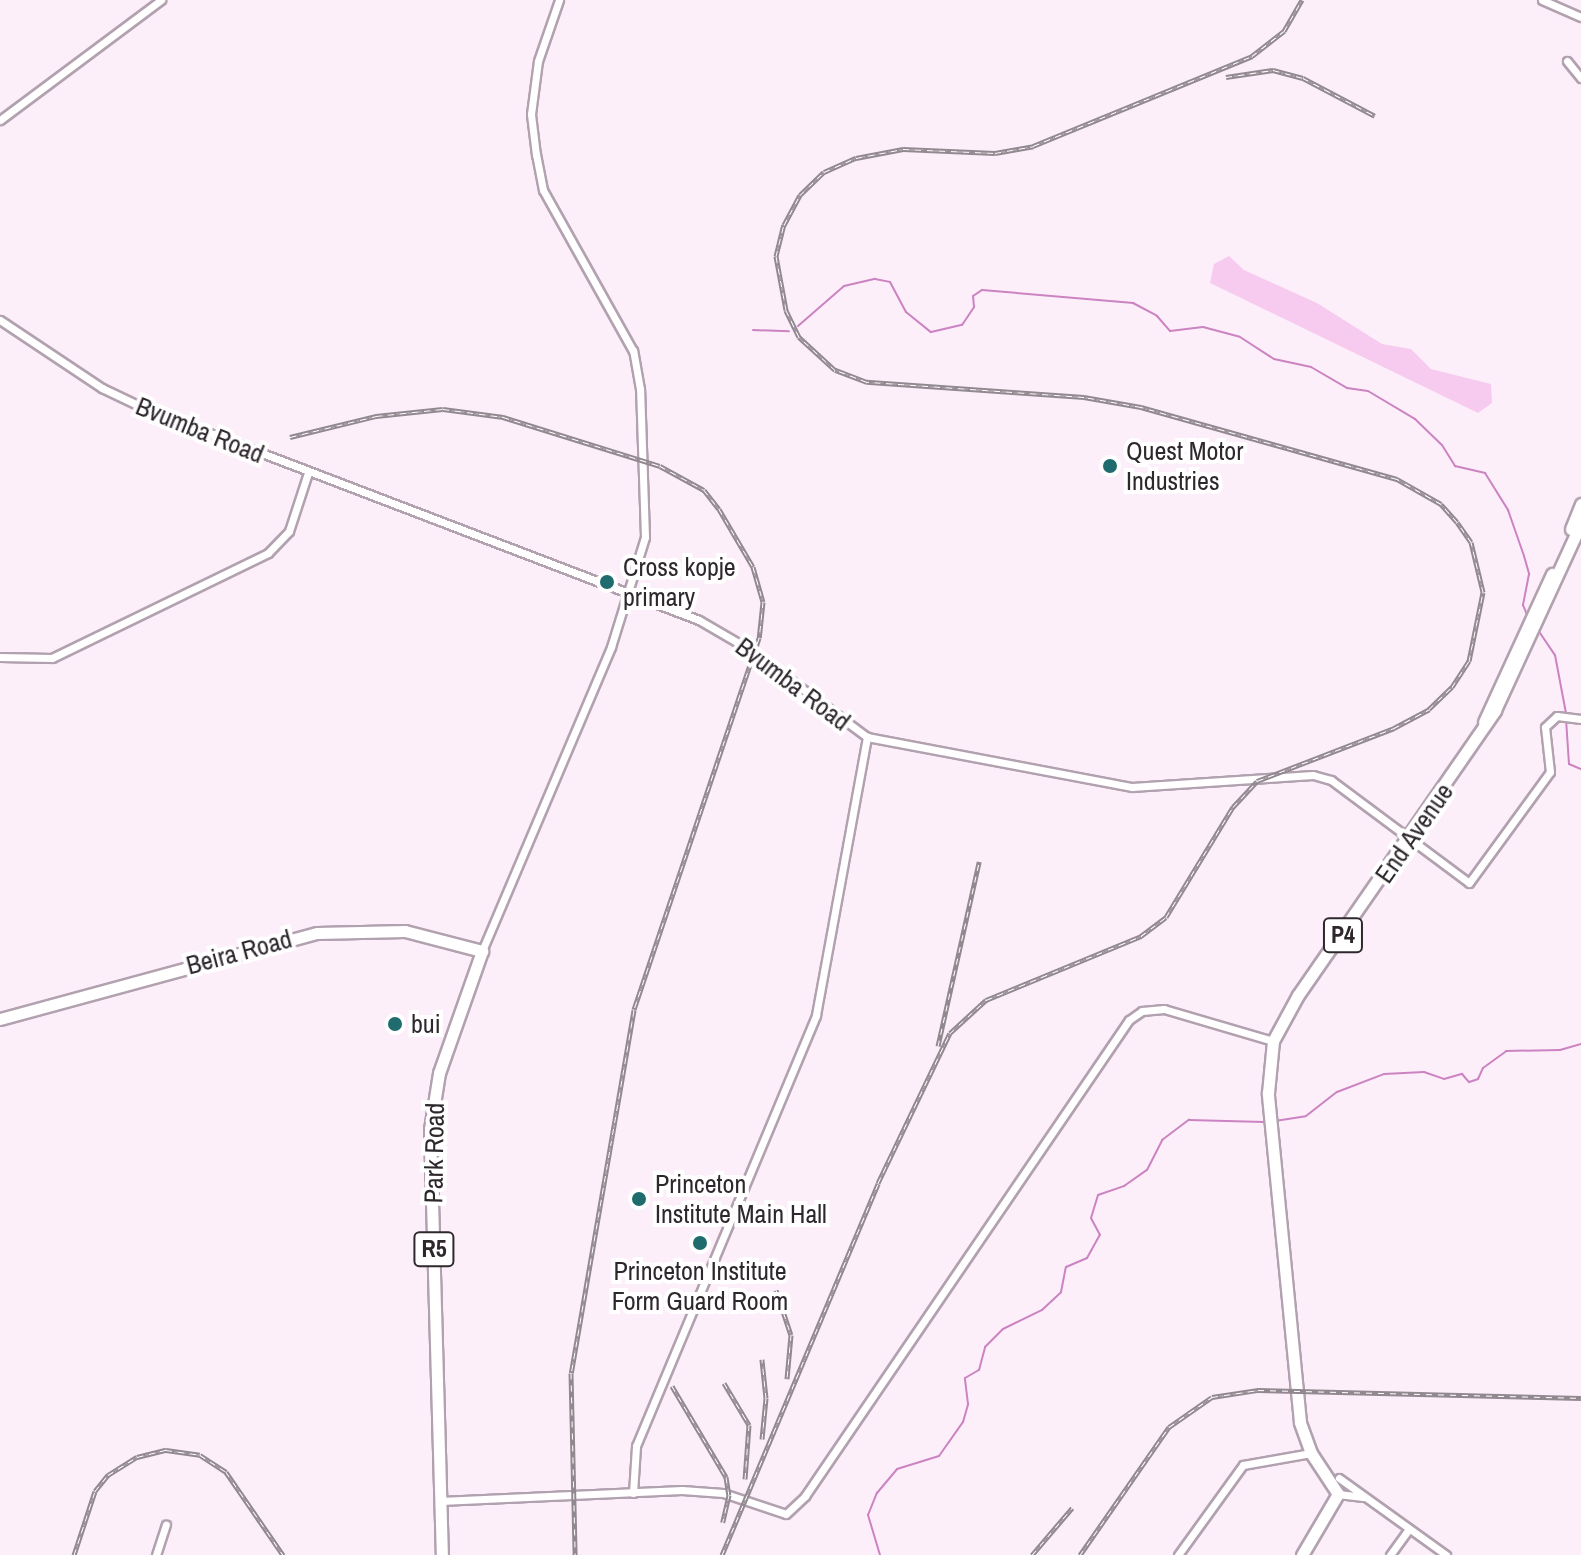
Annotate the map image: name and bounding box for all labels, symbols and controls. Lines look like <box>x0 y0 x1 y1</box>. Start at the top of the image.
street label: Bvumba Road <box>132 390 268 470</box>
place label: Quest Motor Industries <box>1126 435 1243 496</box>
marker: Quest Motor Industries <box>1101 457 1119 475</box>
place label: Cross kopje primary <box>623 551 736 612</box>
marker: Cross kopje primary <box>598 573 616 591</box>
street label: Bvumba Road <box>730 631 856 737</box>
street label: End Avenue <box>1368 777 1460 889</box>
road number: P4 <box>1321 915 1365 955</box>
street label: Beira Road <box>183 923 295 981</box>
place label: bui <box>411 1008 441 1040</box>
marker: bui <box>386 1015 404 1033</box>
street label: Park Road <box>418 1102 450 1204</box>
place label: Princeton Institute Main Hall <box>655 1168 827 1230</box>
marker: Princeton Institute Main Hall <box>630 1190 648 1208</box>
road number: R5 <box>412 1229 456 1269</box>
marker: Princeton Institute Form Guard Room <box>691 1234 709 1252</box>
place label: Princeton Institute Form Guard Room <box>612 1255 788 1316</box>

